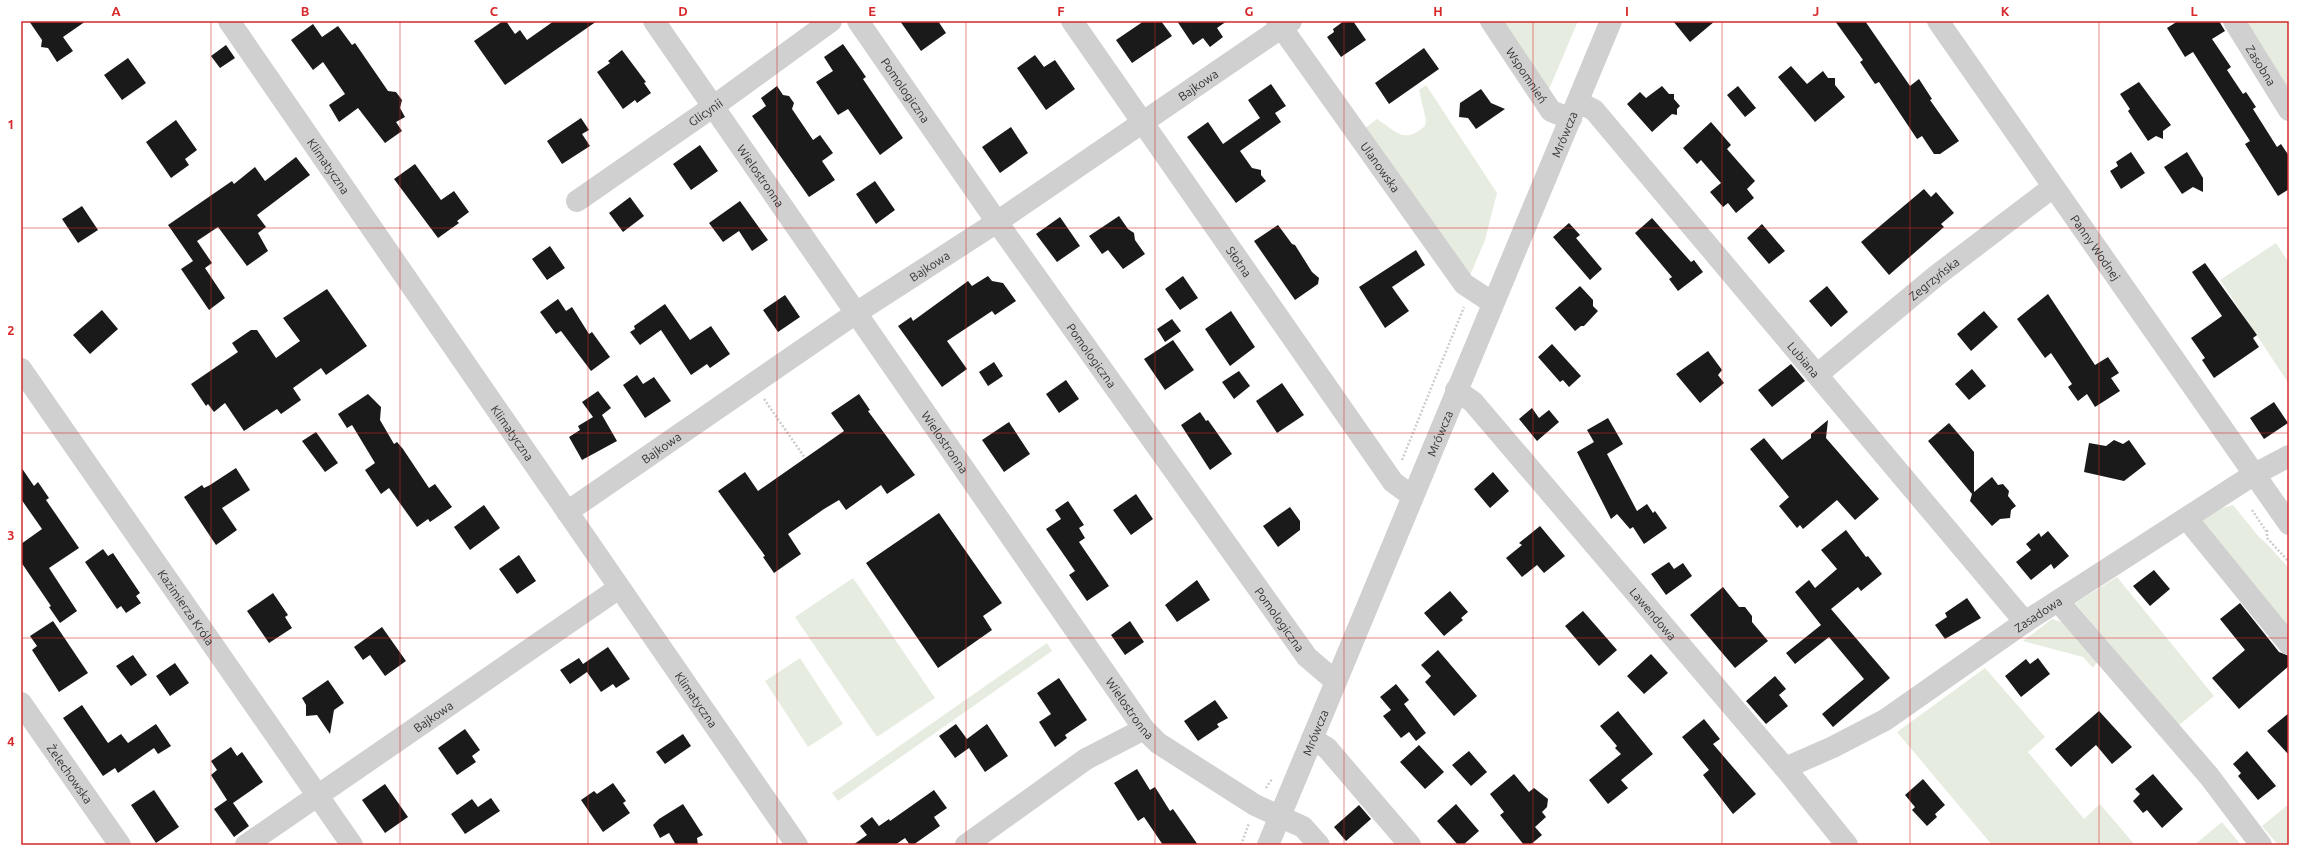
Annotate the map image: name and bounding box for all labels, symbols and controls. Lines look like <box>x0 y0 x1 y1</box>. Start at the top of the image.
text: A <box>111 4 121 18</box>
text: B <box>301 4 310 18</box>
text: C <box>490 4 499 18</box>
text: D <box>678 4 688 18</box>
text: E <box>868 4 876 18</box>
text: F <box>1057 4 1065 18</box>
text: G <box>1245 4 1254 18</box>
text: H <box>1433 4 1443 18</box>
text: I <box>1625 4 1629 18</box>
text: J <box>1813 4 1819 18</box>
text: K <box>2001 4 2010 18</box>
text: L <box>2190 4 2198 18</box>
street label: Zasobna <box>2244 43 2279 88</box>
street label: Wspomnień <box>1504 45 1550 105</box>
street label: Pomologiczna <box>879 55 933 125</box>
street label: Bajkowa <box>1176 67 1220 103</box>
street label: Glicynii <box>686 96 725 128</box>
street label: Mrówcza <box>1549 109 1579 159</box>
text: 1 <box>7 117 15 131</box>
street label: Klimatyczna <box>305 136 353 196</box>
street label: Ulanowska <box>1359 139 1403 194</box>
street label: Wielostronna <box>735 142 787 209</box>
street label: Panny Wodnej <box>2069 212 2123 283</box>
street label: Słotna <box>1224 244 1255 279</box>
street label: Bajkowa <box>907 248 952 283</box>
street label: Zegrzyńska <box>1906 255 1961 303</box>
street label: Pomologiczna <box>1065 321 1119 390</box>
text: 2 <box>7 323 15 337</box>
street label: Lubiana <box>1785 339 1823 380</box>
street label: Klimatyczna <box>489 402 536 463</box>
street label: Mrówcza <box>1424 408 1455 458</box>
street label: Wielostronna <box>919 409 971 476</box>
street label: Bajkowa <box>639 429 683 465</box>
text: 3 <box>7 528 15 542</box>
street label: Kazimierza Króla <box>156 567 217 647</box>
street label: Pomologiczna <box>1253 585 1307 654</box>
street label: Lawendowa <box>1628 585 1679 643</box>
street label: Zasadowa <box>2012 594 2064 634</box>
street label: Klimatyczna <box>673 669 720 730</box>
street label: Wielostronna <box>1104 675 1157 742</box>
street label: Bajkowa <box>411 698 455 734</box>
street label: Mrówcza <box>1300 707 1330 757</box>
text: 4 <box>7 734 15 748</box>
street label: Żelechowska <box>45 741 95 806</box>

